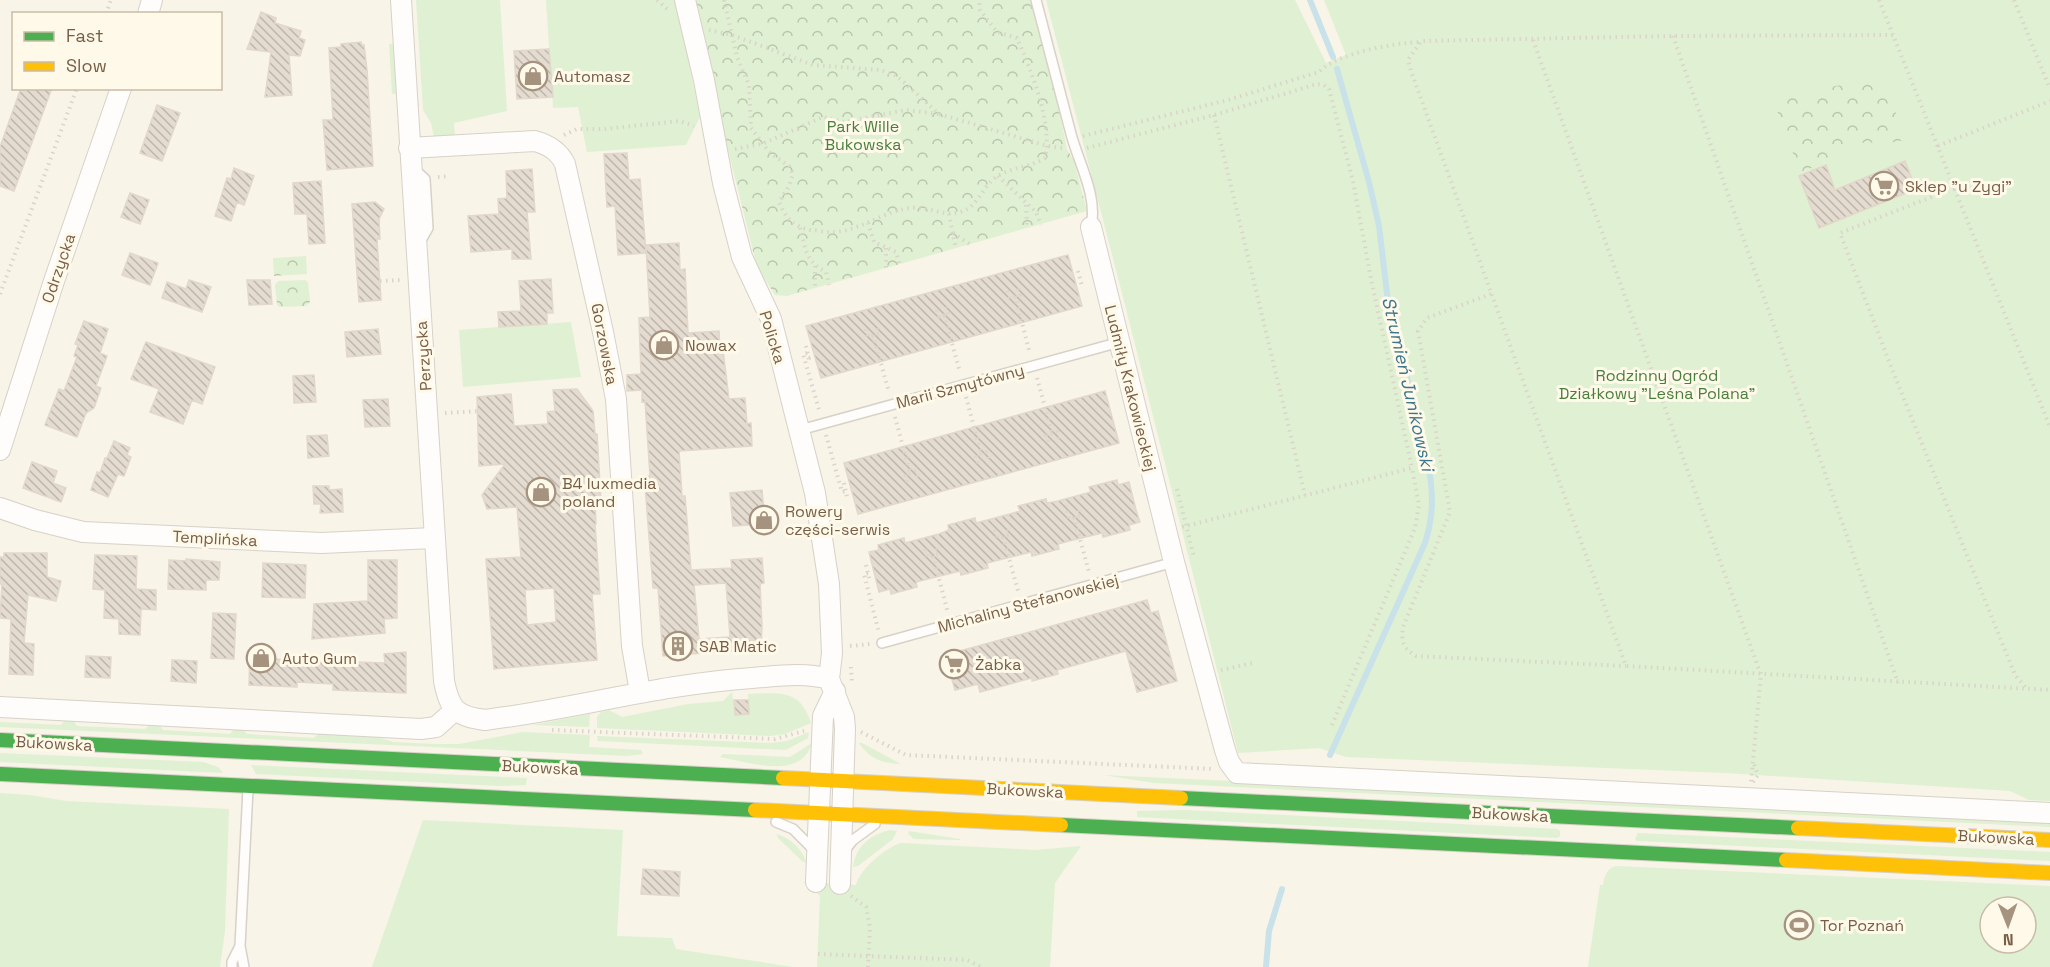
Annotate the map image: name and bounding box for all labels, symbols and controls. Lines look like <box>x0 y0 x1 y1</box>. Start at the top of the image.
legend <box>12 12 222 90</box>
text: Fast <box>66 24 103 47</box>
text: Slow <box>66 54 107 77</box>
shop icon: Automasz <box>517 60 549 92</box>
place label: Automasz <box>554 66 631 87</box>
park label: Park Wille Bukowska <box>824 116 902 155</box>
supermarket icon: Sklep "u Zygi" <box>1868 170 1900 202</box>
place label: Sklep "u Zygi" <box>1905 176 2012 197</box>
street label: Odrzycka <box>37 231 80 306</box>
water label: Strumień Junikowski <box>1377 295 1440 476</box>
street label: Gorzowska <box>586 301 623 387</box>
street label: Ludmiły Krakowieckiej <box>1100 303 1161 473</box>
street label: Policka <box>755 308 790 366</box>
street label: Perzycka <box>411 320 436 392</box>
shop icon: Nowax <box>648 329 680 361</box>
place label: Nowax <box>685 335 737 356</box>
street label: Marii Szmytówny <box>894 359 1026 414</box>
park label: Rodzinny Ogród Działkowy "Leśna Polana" <box>1559 365 1755 404</box>
place label: B4 luxmedia poland <box>562 473 657 512</box>
shop icon: B4 luxmedia poland <box>525 476 557 508</box>
place label: Rowery części-serwis <box>785 501 890 540</box>
shop icon: Rowery części-serwis <box>748 504 780 536</box>
street label: Templińska <box>172 526 258 551</box>
street label: Michaliny Stefanowskiej <box>935 569 1121 638</box>
building icon: SAB Matic <box>662 630 694 662</box>
place label: SAB Matic <box>699 636 777 657</box>
shop icon: Auto Gum <box>245 642 277 674</box>
place label: Auto Gum <box>282 648 357 669</box>
supermarket icon: Żabka <box>938 648 970 680</box>
place label: Żabka <box>975 654 1021 675</box>
street label: Bukowska <box>15 731 93 756</box>
street label: Bukowska <box>501 755 579 780</box>
street label: Bukowska <box>986 778 1064 803</box>
street label: Bukowska <box>1471 802 1549 827</box>
street label: Bukowska <box>1957 825 2035 850</box>
north arrow <box>1978 895 2038 955</box>
sports icon: Tor Poznań <box>1783 909 1815 941</box>
place label: Tor Poznań <box>1820 915 1904 936</box>
text: N <box>2003 929 2014 950</box>

